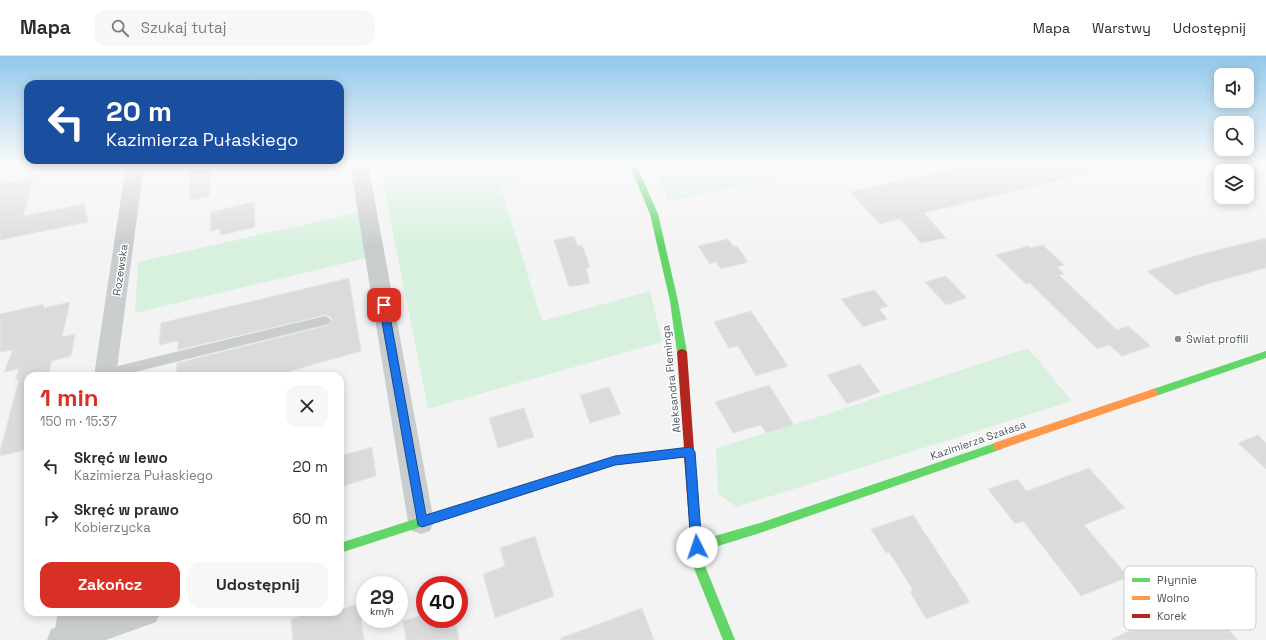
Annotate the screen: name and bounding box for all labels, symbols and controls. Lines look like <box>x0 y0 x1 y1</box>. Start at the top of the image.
search box <box>95 10 375 46</box>
text: Mapa <box>20 15 71 40</box>
icon: search <box>109 17 131 39</box>
text: Szukaj tutaj <box>141 18 226 37</box>
text: Mapa <box>1033 19 1070 37</box>
text: Warstwy <box>1092 19 1151 37</box>
text: Udostępnij <box>1173 19 1246 37</box>
map controls <box>1214 68 1254 204</box>
button: sound <box>1214 68 1254 108</box>
text: 20 m <box>106 93 172 129</box>
icon: left <box>40 96 92 148</box>
button: search <box>1214 116 1254 156</box>
text: Kazimierza Pułaskiego <box>106 128 298 151</box>
button: layers <box>1214 164 1254 204</box>
street label: Rozewska <box>109 243 131 297</box>
pin <box>367 288 401 322</box>
icon: arrive <box>373 294 395 316</box>
street label: Aleksandra Fleminga <box>658 324 684 434</box>
place label: Świat profili <box>1186 331 1249 346</box>
marker: Świat profili <box>1173 334 1183 344</box>
text: 1 min <box>40 382 99 413</box>
button: close <box>286 385 328 427</box>
text: 150 m · 15:37 <box>40 413 117 430</box>
street label: Kazimierza Szałasa <box>928 417 1028 463</box>
text: Skręć w lewo <box>74 448 168 467</box>
icon: left <box>40 455 62 477</box>
text: 20 m <box>293 457 328 476</box>
text: Kazimierza Pułaskiego <box>74 467 213 484</box>
text: Skręć w prawo <box>74 500 179 519</box>
icon: right <box>40 507 62 529</box>
text: 60 m <box>292 509 328 528</box>
text: Kobierzycka <box>74 519 151 536</box>
position arrow <box>676 526 718 568</box>
button: Zakończ <box>40 562 180 608</box>
button: Udostępnij <box>188 562 328 608</box>
legend <box>1124 566 1256 630</box>
text: Płynnie <box>1157 573 1197 587</box>
speed limit sign: 40 <box>416 576 468 628</box>
text: 29 <box>370 584 394 610</box>
text: Wolno <box>1157 591 1190 605</box>
text: km/h <box>370 605 394 618</box>
text: Korek <box>1157 609 1187 623</box>

